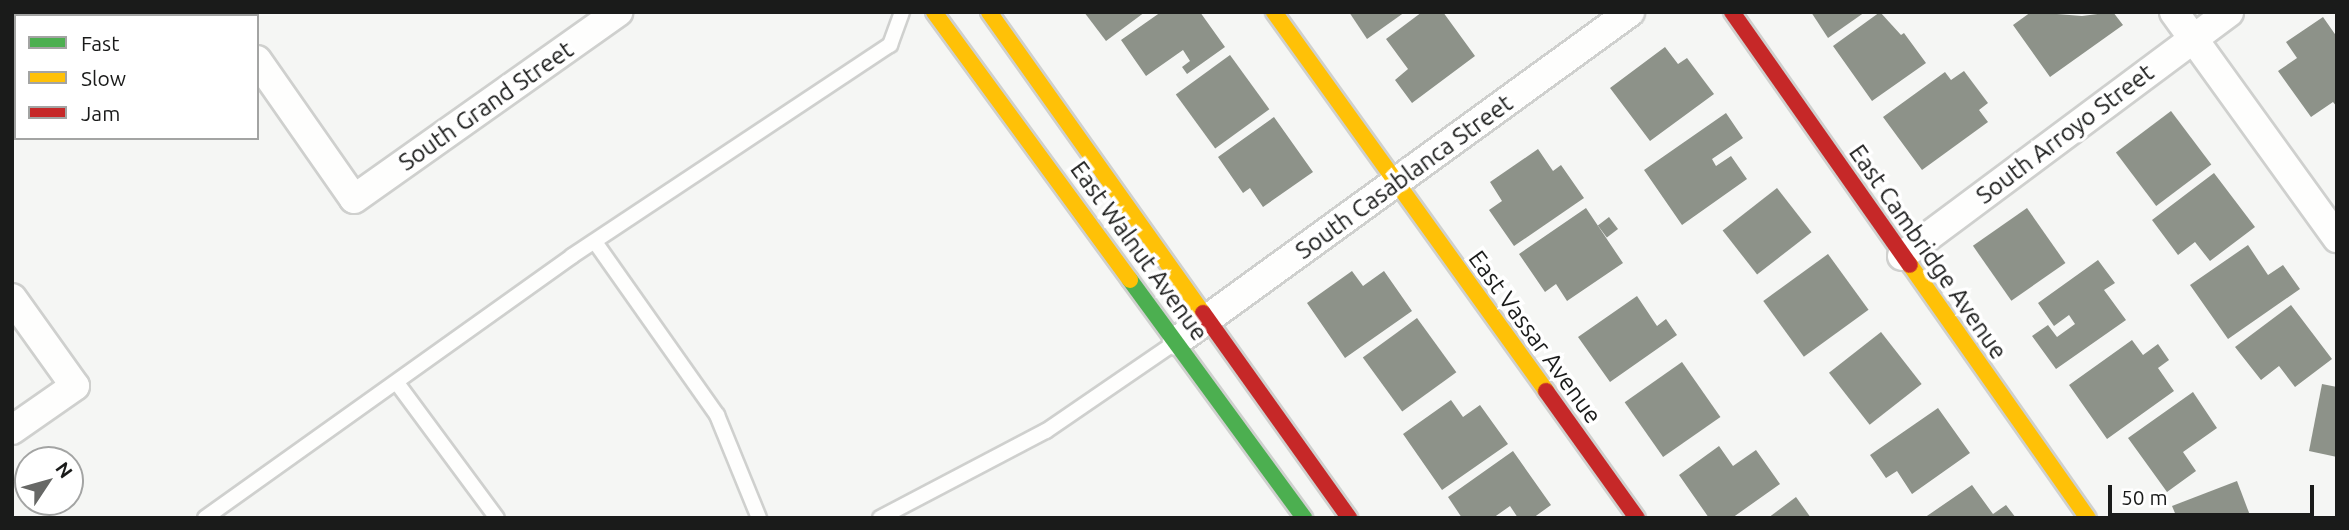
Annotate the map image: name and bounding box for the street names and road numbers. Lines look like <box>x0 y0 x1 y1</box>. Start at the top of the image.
street label: South Grand Street <box>393 35 579 177</box>
street label: South Arroyo Street <box>1971 58 2159 210</box>
street label: South Casablanca Street <box>1290 89 1518 265</box>
street label: East Cambridge Avenue <box>1843 139 2013 365</box>
street label: East Walnut Avenue <box>1064 156 1214 346</box>
street label: East Vassar Avenue <box>1463 245 1607 429</box>

